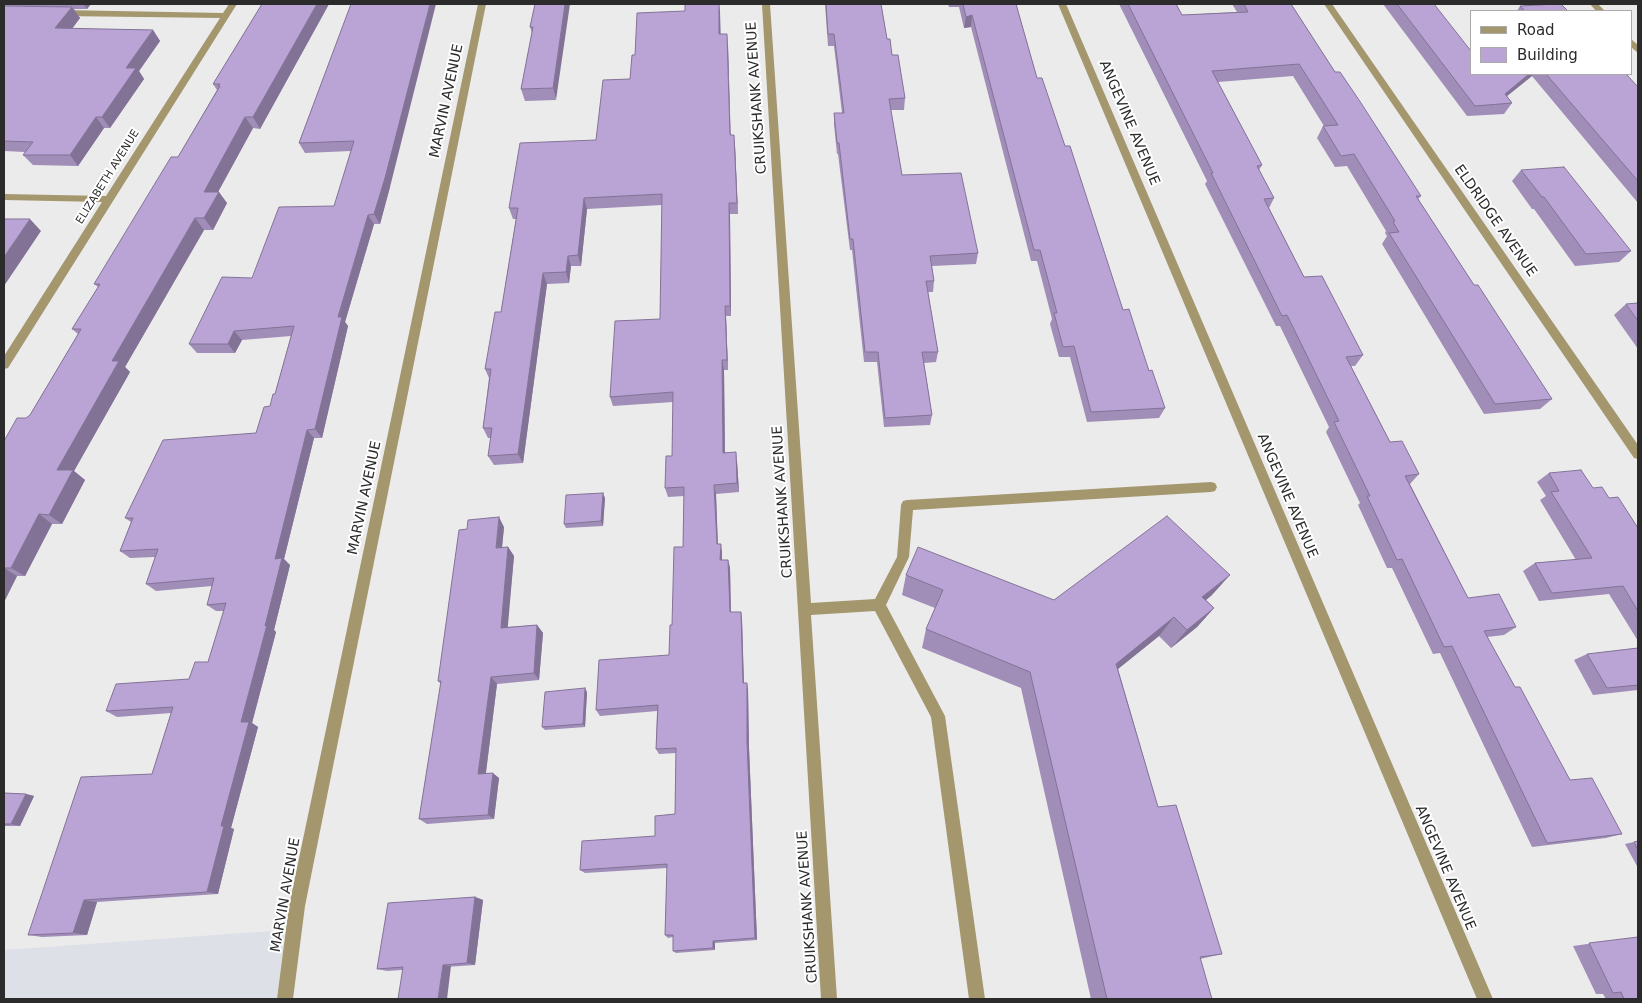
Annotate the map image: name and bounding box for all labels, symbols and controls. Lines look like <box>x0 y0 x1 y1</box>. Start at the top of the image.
legend <box>1470 10 1632 75</box>
street label: CRUIKSHANK AVENUE <box>743 21 771 175</box>
text: Road <box>1517 21 1555 39</box>
street label: MARVIN AVENUE <box>427 43 467 159</box>
text: Building <box>1517 46 1578 64</box>
street label: ANGEVINE AVENUE <box>1095 58 1163 188</box>
street label: ELIZABETH AVENUE <box>74 127 142 227</box>
street label: ELDRIDGE AVENUE <box>1450 162 1540 280</box>
street label: CRUIKSHANK AVENUE <box>769 425 797 579</box>
street label: ANGEVINE AVENUE <box>1253 431 1321 561</box>
street label: MARVIN AVENUE <box>345 440 385 556</box>
street label: ANGEVINE AVENUE <box>1411 803 1479 933</box>
street label: CRUIKSHANK AVENUE <box>794 830 822 984</box>
street label: MARVIN AVENUE <box>268 836 304 954</box>

